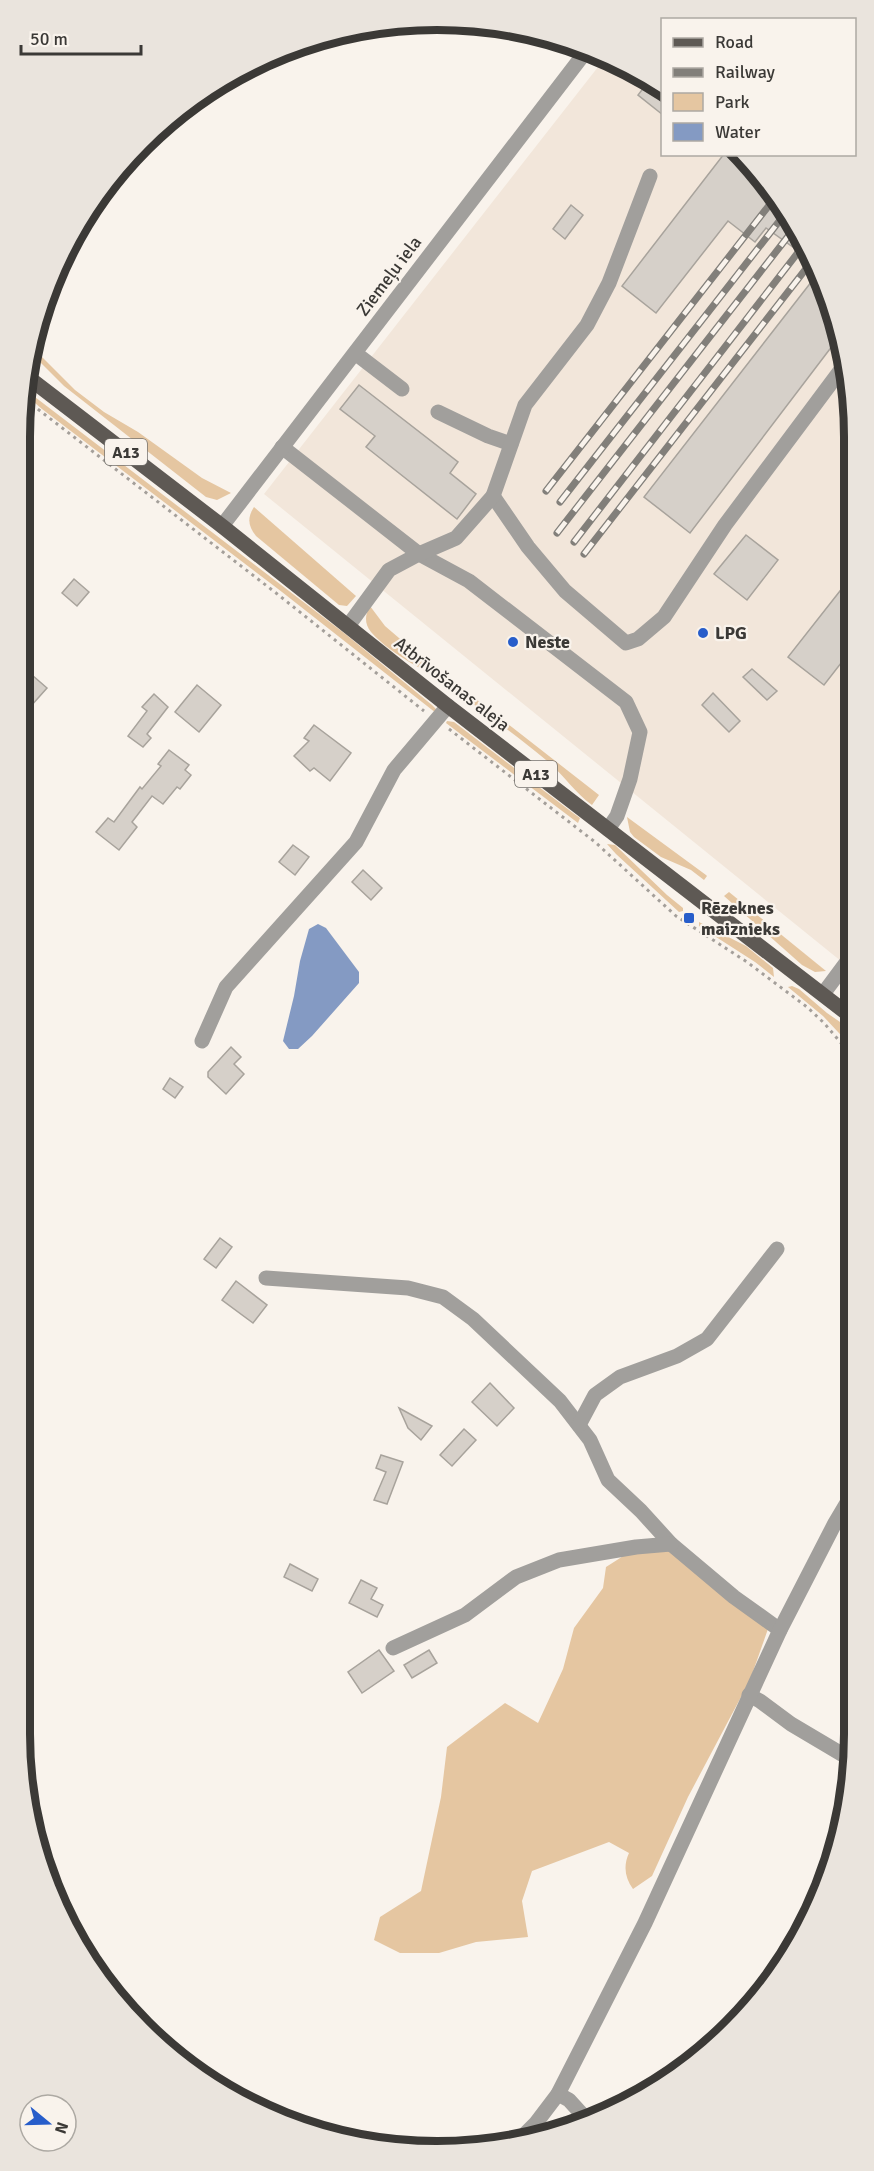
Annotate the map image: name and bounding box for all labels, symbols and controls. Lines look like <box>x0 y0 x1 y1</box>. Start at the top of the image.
scale bar <box>21 18 141 56</box>
legend <box>661 18 856 156</box>
text: 50 m <box>30 28 68 50</box>
text: Road <box>715 31 754 53</box>
text: Railway <box>715 61 776 83</box>
text: Park <box>715 91 750 113</box>
text: Water <box>715 121 761 143</box>
street label: Ziemeļu iela <box>352 232 426 320</box>
road number: A13 <box>105 439 147 465</box>
place label: LPG <box>715 622 747 644</box>
marker: LPG <box>696 626 710 640</box>
place label: Neste <box>525 631 570 653</box>
street label: Atbrīvošanas aleja <box>390 632 514 736</box>
marker: Neste <box>506 635 520 649</box>
road number: A13 <box>515 761 557 787</box>
place label: Rēzeknes maiznieks <box>701 897 780 940</box>
marker: Rēzeknes maiznieks <box>682 911 696 925</box>
north arrow <box>18 2093 78 2153</box>
text: N <box>50 2119 73 2136</box>

